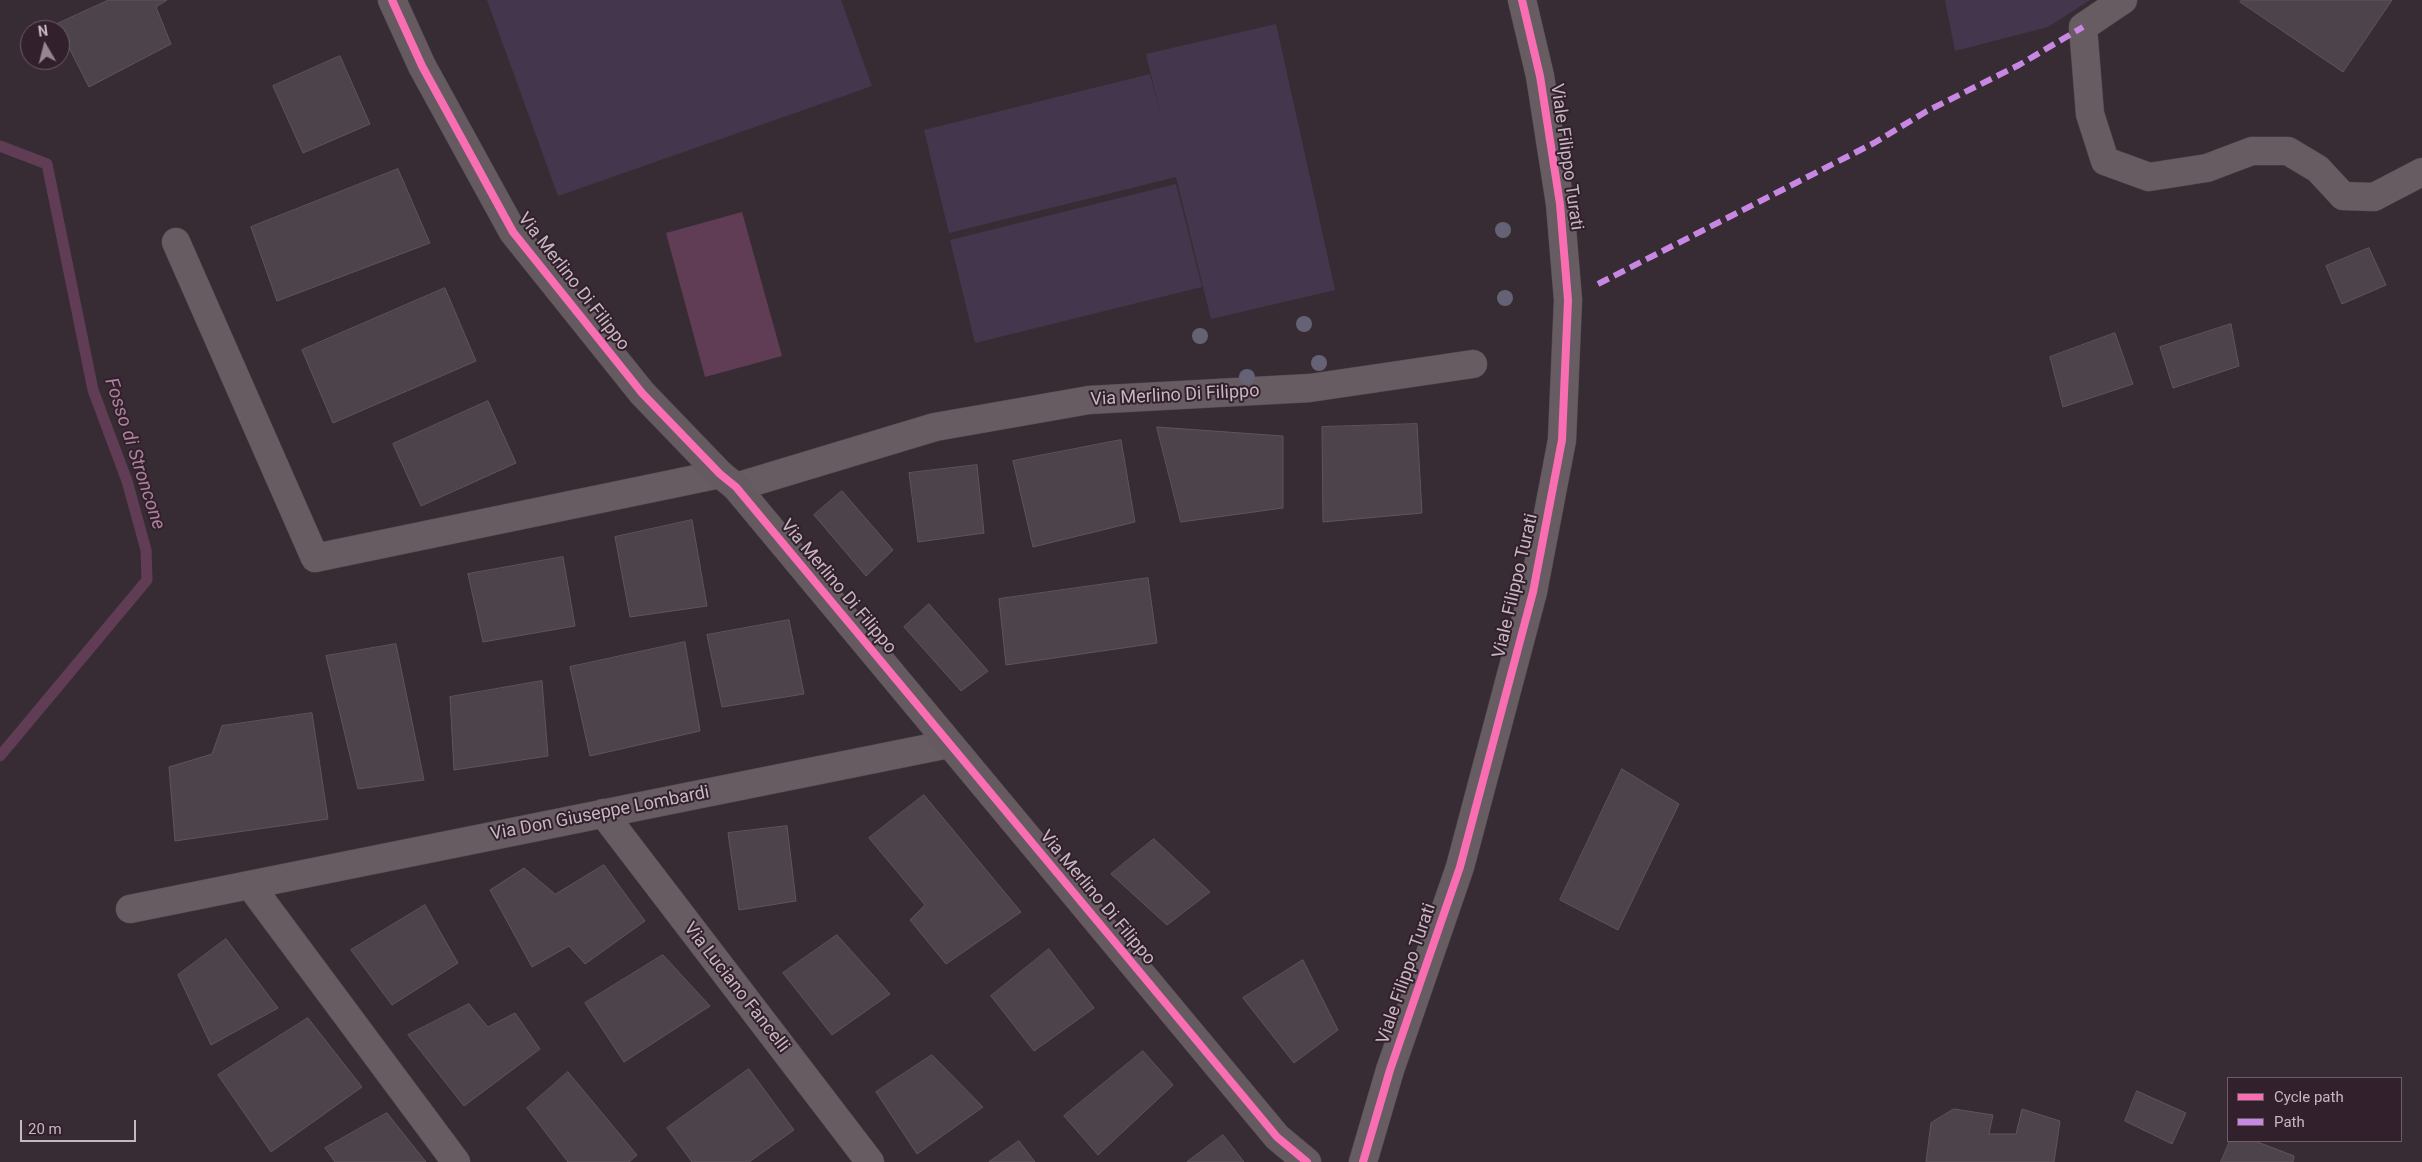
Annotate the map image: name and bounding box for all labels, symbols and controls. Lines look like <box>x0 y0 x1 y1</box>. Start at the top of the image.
north arrow <box>20 20 70 70</box>
text: N <box>37 23 49 40</box>
street label: Viale Filippo Turati <box>1545 82 1587 232</box>
street label: Via Merlino Di Filippo <box>512 209 634 355</box>
water label: Fosso di Stroncone <box>99 375 169 533</box>
street label: Via Merlino Di Filippo <box>1090 381 1260 411</box>
street label: Viale Filippo Turati <box>1489 512 1543 660</box>
street label: Via Merlino Di Filippo <box>775 515 901 659</box>
street label: Via Don Giuseppe Lombardi <box>489 782 711 846</box>
street label: Via Merlino Di Filippo <box>1034 826 1160 970</box>
street label: Viale Filippo Turati <box>1373 901 1441 1047</box>
street label: Via Luciano Fancelli <box>679 919 793 1057</box>
legend <box>2227 1077 2402 1142</box>
text: Cycle path <box>2274 1088 2344 1106</box>
scale bar <box>22 1110 139 1142</box>
text: Path <box>2274 1113 2305 1131</box>
text: 20 m <box>28 1120 62 1138</box>

